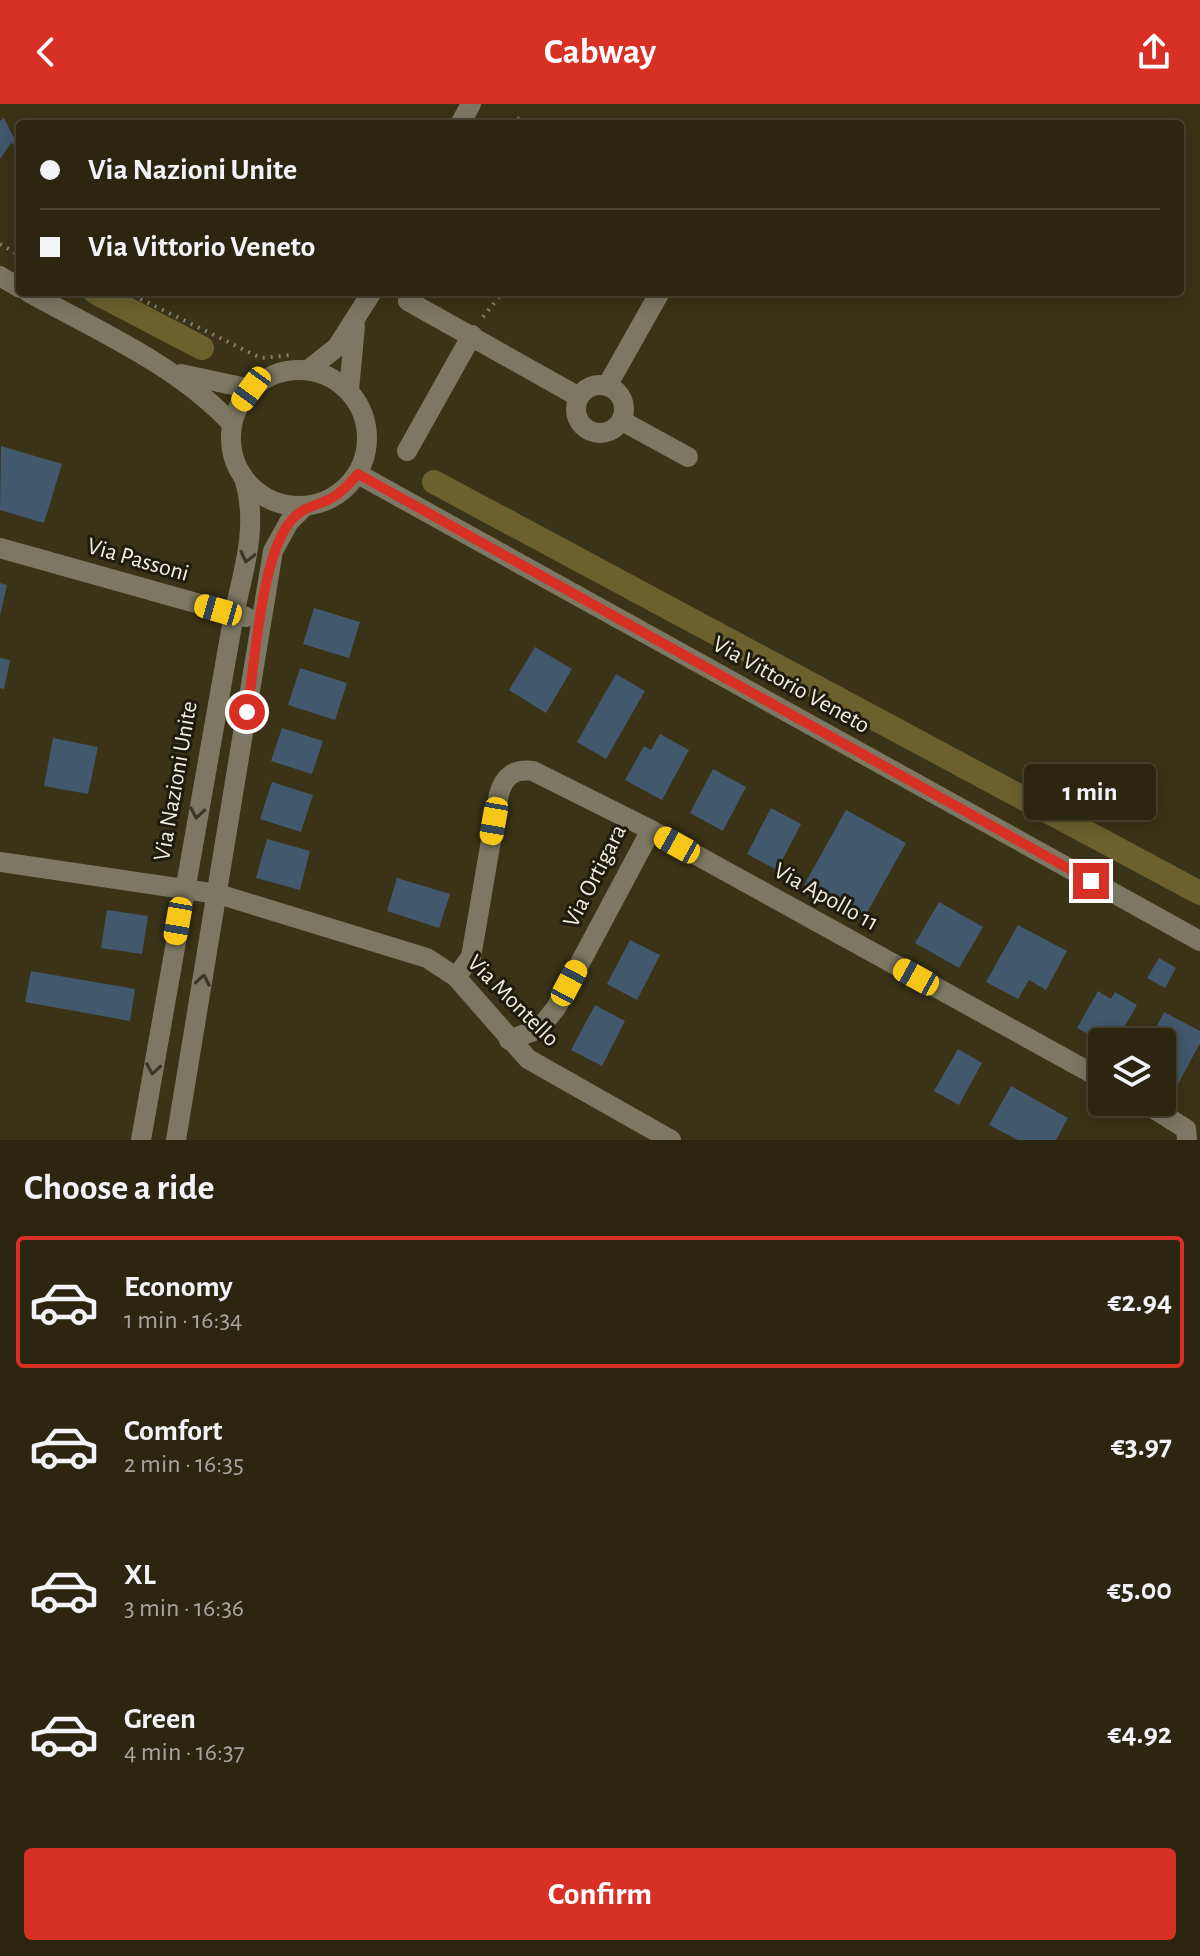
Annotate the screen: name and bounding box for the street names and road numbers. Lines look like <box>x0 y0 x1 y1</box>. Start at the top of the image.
street label: Via Passoni <box>84 534 192 586</box>
street label: Via Vittorio Veneto <box>708 632 874 738</box>
street label: Via Nazioni Unite <box>150 699 202 863</box>
street label: Via Ortigara <box>559 821 631 931</box>
street label: Via Apollo 11 <box>769 858 883 936</box>
street label: Via Montello <box>463 951 563 1051</box>

